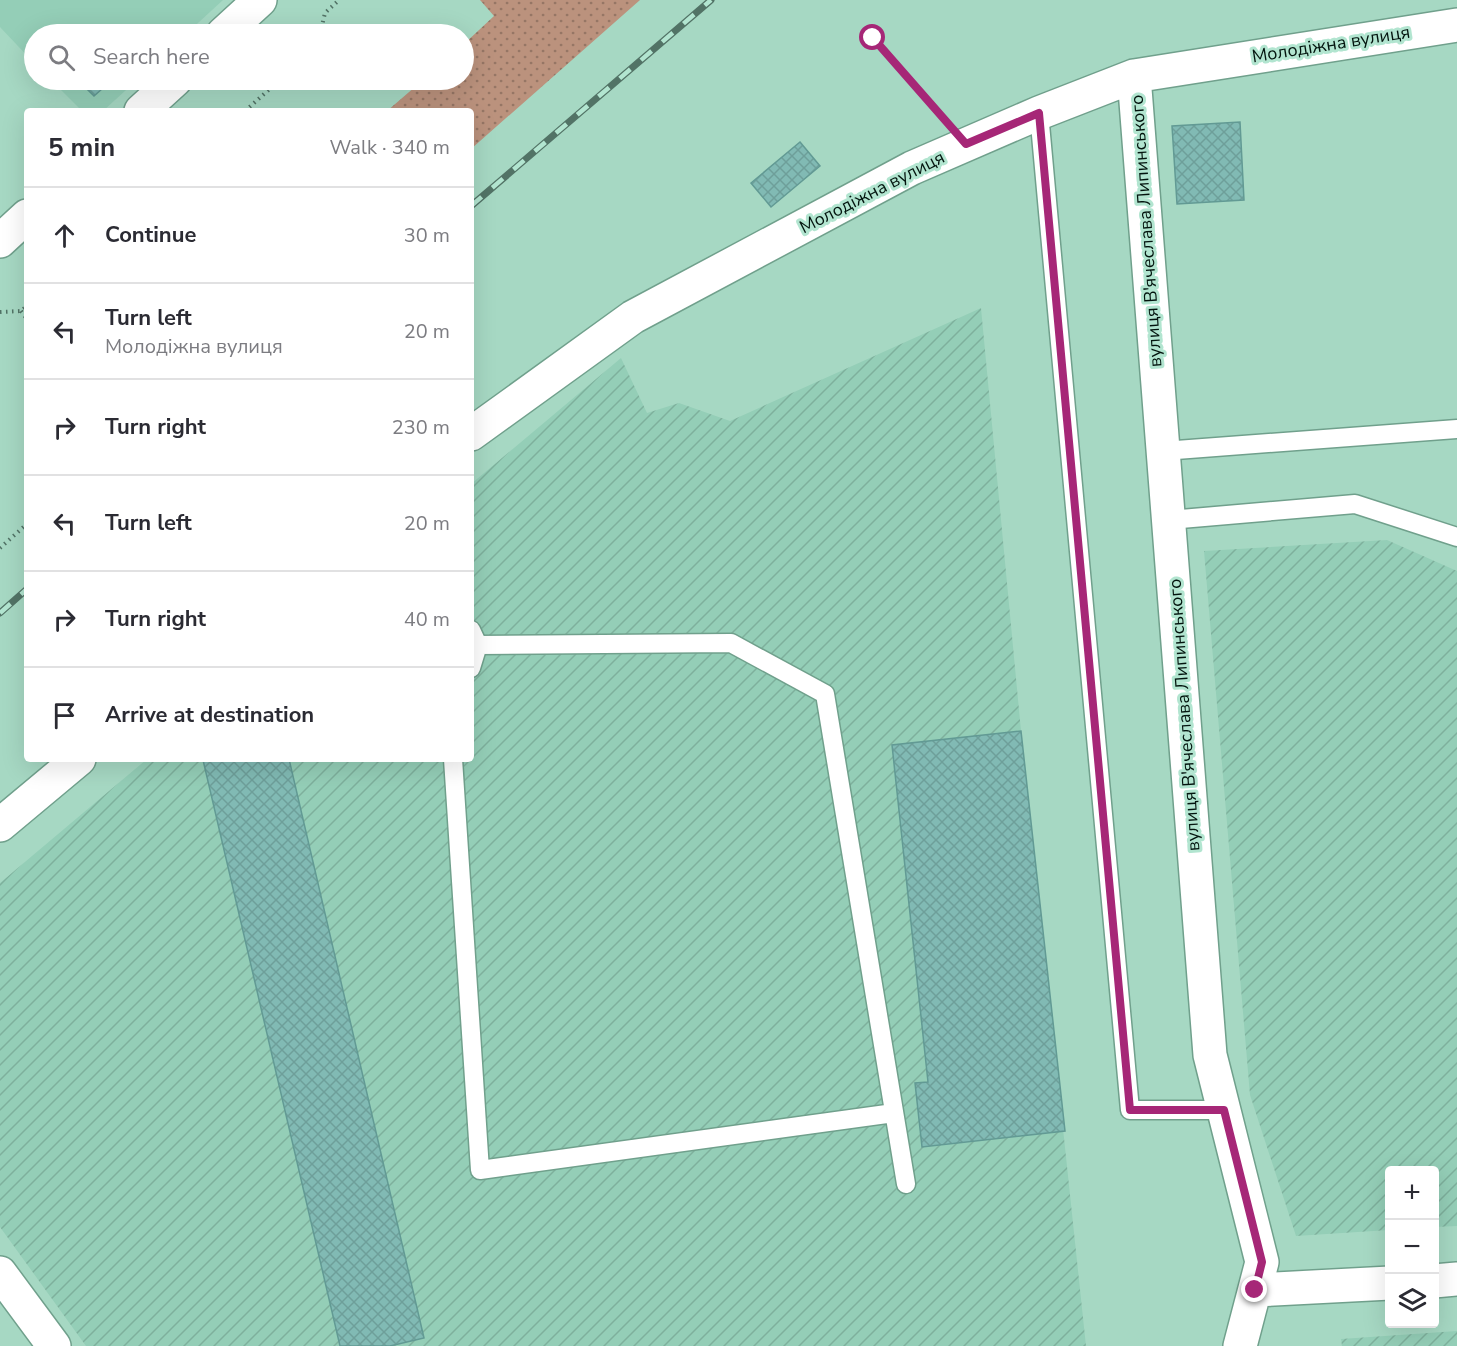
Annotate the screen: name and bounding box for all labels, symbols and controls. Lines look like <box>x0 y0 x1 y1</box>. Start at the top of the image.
street label: Молодіжна вулиця <box>1250 20 1412 68</box>
search box <box>24 24 474 90</box>
route start <box>859 24 885 50</box>
icon: search <box>45 41 78 74</box>
text: Search here <box>93 42 210 72</box>
street label: вулиця В'ячеслава Липинського <box>1124 94 1168 368</box>
text: 5 min <box>48 130 115 165</box>
text: Walk · 340 m <box>330 134 450 161</box>
street label: Молодіжна вулиця <box>795 145 949 239</box>
icon: ahead <box>48 219 81 252</box>
text: Continue <box>105 220 196 250</box>
text: 30 m <box>404 222 450 249</box>
text: Turn left <box>105 303 192 333</box>
icon: left <box>48 315 81 348</box>
text: 20 m <box>404 318 450 345</box>
text: Молодіжна вулиця <box>105 333 283 360</box>
icon: right <box>48 411 81 444</box>
text: Turn right <box>105 412 206 442</box>
text: 230 m <box>392 414 450 441</box>
icon: left <box>48 507 81 540</box>
text: Turn left <box>105 508 192 538</box>
text: 20 m <box>404 510 450 537</box>
street label: вулиця В'ячеслава Липинського <box>1162 578 1206 852</box>
icon: right <box>48 603 81 636</box>
text: Turn right <box>105 604 206 634</box>
text: 40 m <box>404 606 450 633</box>
icon: arrive <box>48 699 81 732</box>
text: Arrive at destination <box>105 700 314 730</box>
map controls <box>1385 1166 1439 1328</box>
button: + <box>1385 1166 1439 1220</box>
button: − <box>1385 1220 1439 1274</box>
button: layers <box>1385 1274 1439 1328</box>
route end <box>1241 1276 1267 1302</box>

